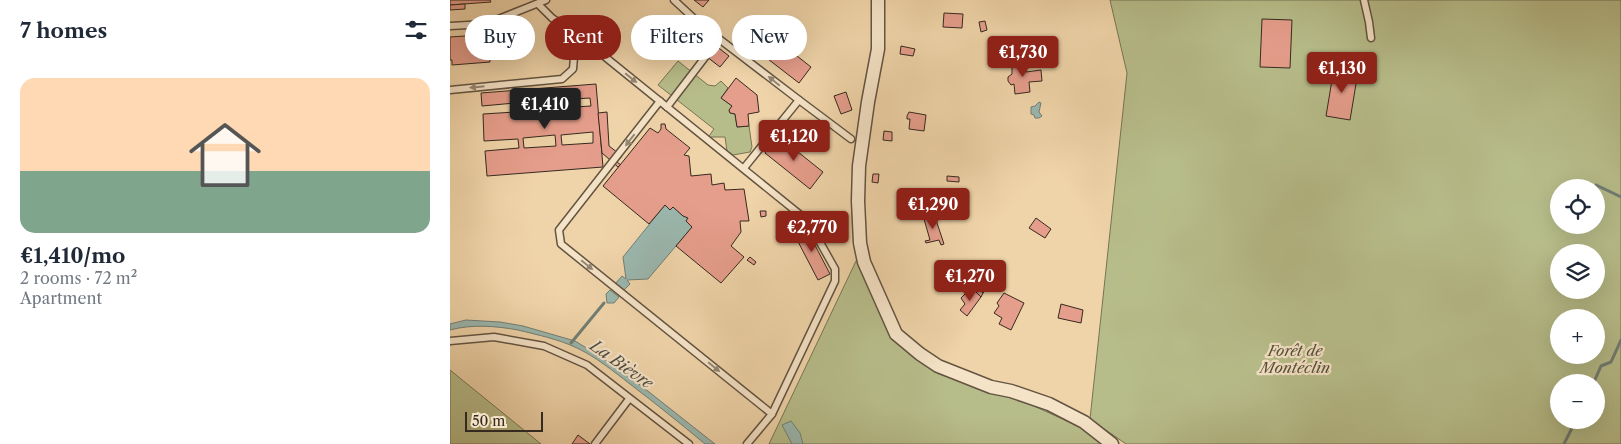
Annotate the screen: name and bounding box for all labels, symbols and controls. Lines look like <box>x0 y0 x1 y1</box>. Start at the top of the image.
chip: Buy <box>465 15 535 60</box>
chip: Rent <box>545 15 621 60</box>
chip: Filters <box>631 15 722 60</box>
chip: New <box>732 15 807 60</box>
icon: filters <box>402 16 430 44</box>
text: 7 homes <box>20 18 107 43</box>
pin: €1,730 <box>982 36 1064 78</box>
text: €1,730 <box>998 42 1048 62</box>
pin: €1,130 <box>1301 52 1383 94</box>
text: €1,130 <box>1318 58 1366 78</box>
one-way arrow <box>624 72 637 83</box>
one-way arrow <box>768 75 781 86</box>
one-way arrow <box>469 83 485 91</box>
pin: €1,410 <box>504 88 586 130</box>
text: €1,410 <box>521 94 569 114</box>
icon: home <box>180 110 270 200</box>
pin: €1,120 <box>753 120 835 162</box>
text: €1,120 <box>770 126 818 146</box>
one-way arrow <box>624 133 635 146</box>
map controls <box>1550 179 1605 429</box>
button: locate <box>1550 179 1605 234</box>
pin: €1,290 <box>892 188 974 230</box>
text: €1,290 <box>908 194 958 214</box>
pin: €2,770 <box>771 210 853 253</box>
text: €2,770 <box>787 217 837 237</box>
text: €1,410/mo <box>20 243 125 268</box>
button: layers <box>1550 244 1605 299</box>
one-way arrow <box>580 260 593 271</box>
pin: €1,270 <box>929 260 1011 302</box>
text: €1,270 <box>945 266 995 286</box>
text: 2 rooms · 72 m² <box>20 268 137 288</box>
text: Apartment <box>20 288 102 308</box>
button: + <box>1550 309 1605 364</box>
water label: La Bièvre <box>585 334 658 394</box>
park label: Forêt de Montéclin <box>1258 341 1330 377</box>
one-way arrow <box>707 361 720 372</box>
button: − <box>1550 374 1605 429</box>
scale bar <box>465 409 542 432</box>
text: 50 m <box>472 412 505 430</box>

